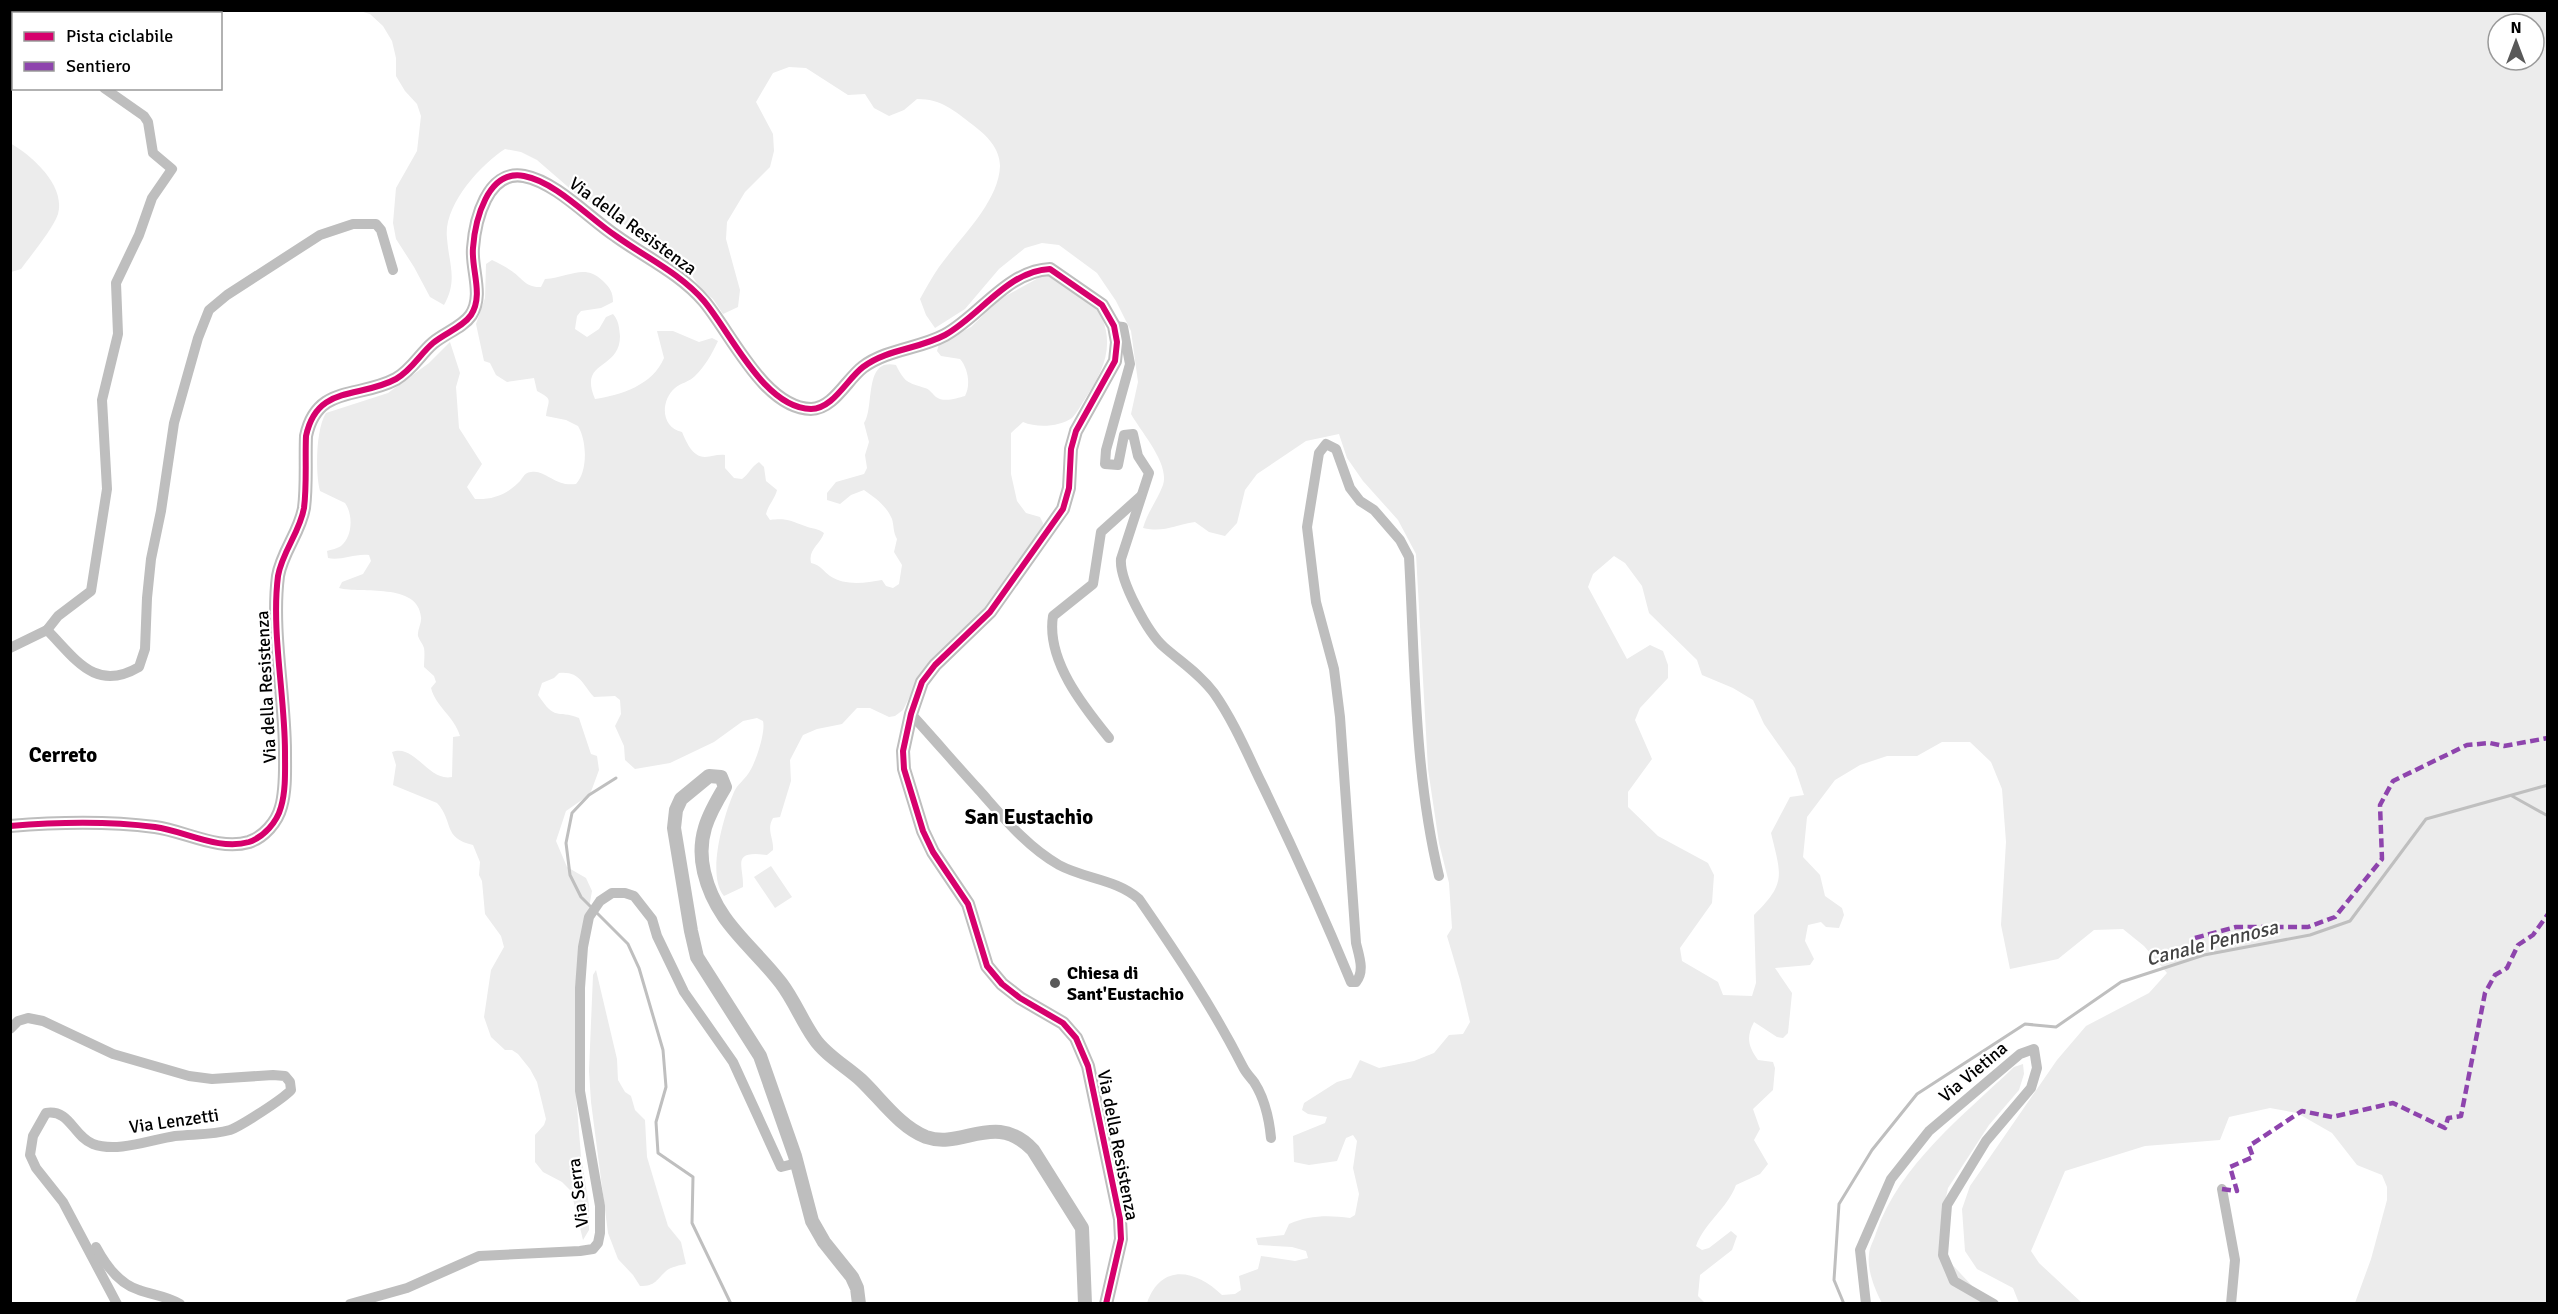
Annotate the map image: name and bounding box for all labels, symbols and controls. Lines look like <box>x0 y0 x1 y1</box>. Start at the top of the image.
legend <box>12 12 222 90</box>
north arrow <box>2486 12 2546 72</box>
text: N <box>2510 18 2522 38</box>
text: Pista ciclabile <box>66 25 173 47</box>
text: Sentiero <box>66 55 131 77</box>
street label: Via della Resistenza <box>565 172 701 280</box>
street label: Via della Resistenza <box>251 610 281 764</box>
district label: Cerreto <box>29 742 97 768</box>
district label: San Eustachio <box>965 804 1093 830</box>
water label: Canale Pennosa <box>2143 914 2281 971</box>
place label: Chiesa di Sant'Eustachio <box>1067 962 1184 1005</box>
marker: Chiesa di Sant'Eustachio <box>1048 976 1062 990</box>
street label: Via Vietina <box>1934 1037 2012 1107</box>
street label: Via della Resistenza <box>1093 1068 1143 1222</box>
street label: Via Lenzetti <box>128 1104 220 1138</box>
street label: Via Serra <box>563 1157 593 1229</box>

